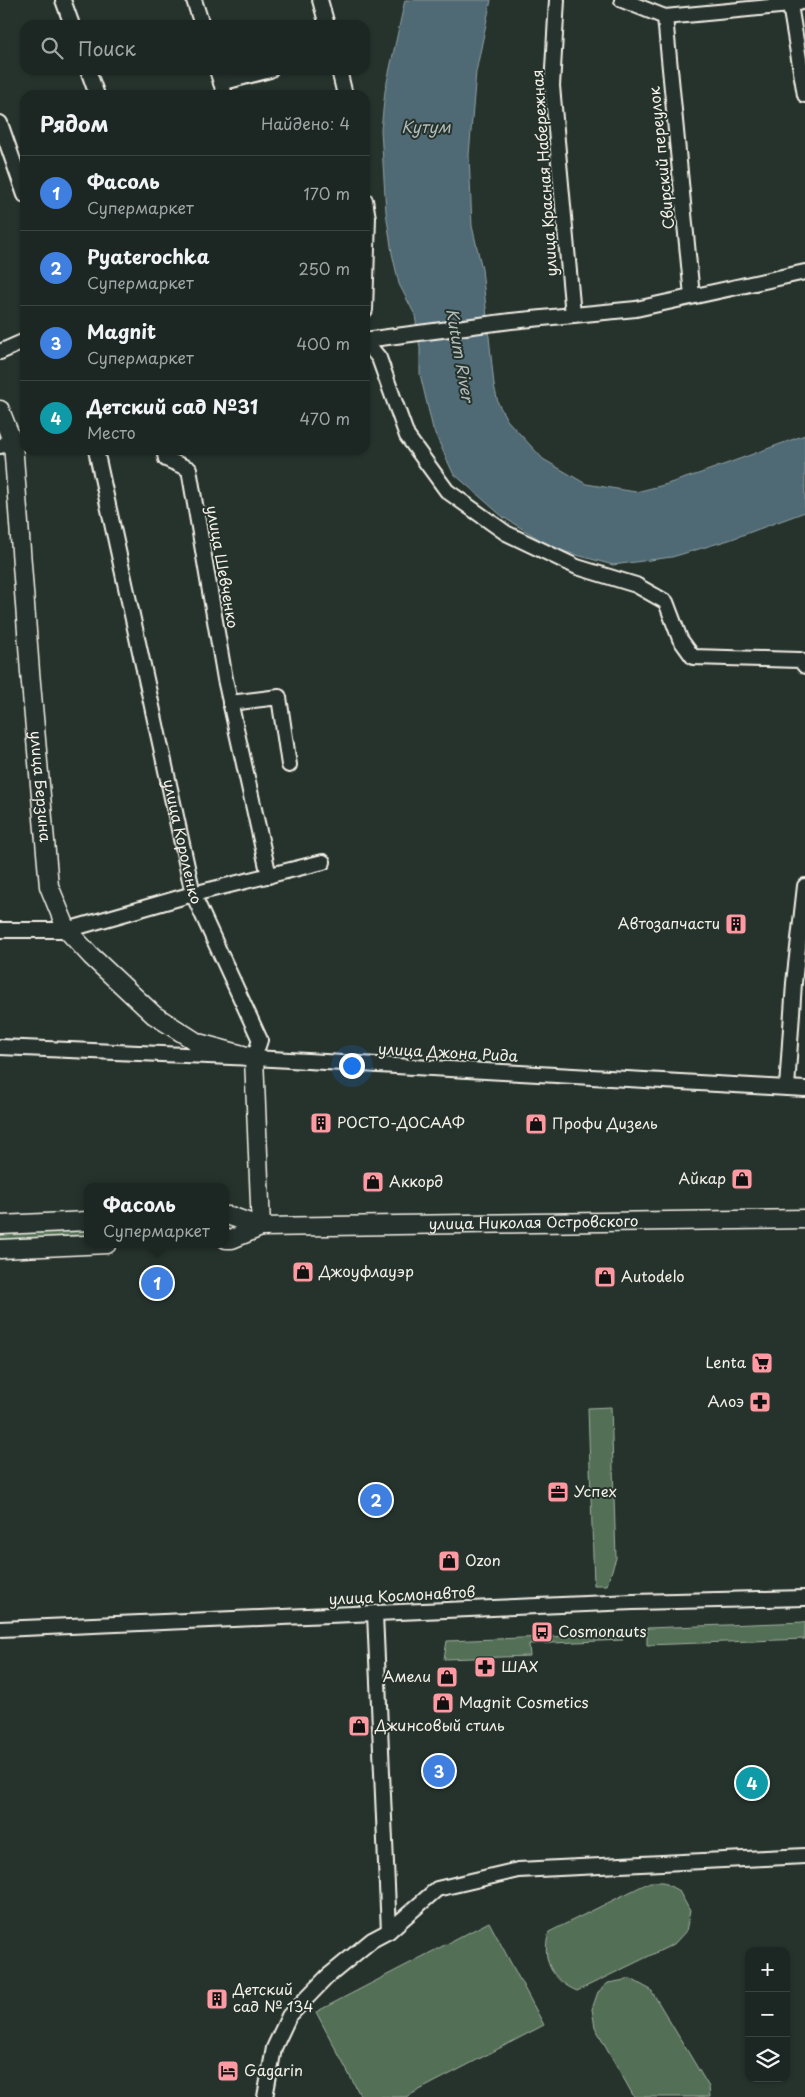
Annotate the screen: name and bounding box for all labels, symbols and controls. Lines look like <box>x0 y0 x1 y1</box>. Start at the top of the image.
search box <box>20 20 370 75</box>
icon: search <box>38 34 66 62</box>
text: Поиск <box>78 34 136 62</box>
street label: улица Красная Набережная <box>525 69 562 277</box>
street label: Свирский переулок <box>642 86 679 231</box>
text: Рядом <box>40 107 108 139</box>
text: Найдено: 4 <box>261 111 350 135</box>
water label: Кутум <box>401 114 451 138</box>
text: Фасоль <box>87 167 160 195</box>
text: 1 <box>52 181 60 205</box>
text: 170 m <box>304 181 350 205</box>
text: Супермаркет <box>87 195 194 219</box>
text: Pyaterochka <box>87 242 210 270</box>
text: 2 <box>50 256 62 280</box>
text: 250 m <box>299 256 350 280</box>
text: Супермаркет <box>87 270 194 294</box>
water label: Kutum River <box>441 306 481 406</box>
text: Magnit <box>87 317 156 345</box>
text: 3 <box>51 331 61 355</box>
text: 400 m <box>297 331 350 355</box>
text: Супермаркет <box>87 345 194 369</box>
text: Детский сад №31 <box>87 392 258 420</box>
text: 4 <box>51 406 61 430</box>
text: 470 m <box>300 406 350 430</box>
text: Место <box>87 420 136 444</box>
street label: улица Шевченко <box>201 503 246 630</box>
street label: улица Берзина <box>25 730 58 843</box>
street label: улица Короленко <box>158 777 209 907</box>
place label: Автозапчасти <box>618 911 720 934</box>
building icon: Автозапчасти <box>724 912 748 936</box>
street label: улица Джона Рида <box>378 1036 519 1067</box>
your location <box>339 1053 365 1079</box>
place label: РОСТО-ДОСААФ <box>337 1110 465 1133</box>
building icon: РОСТО-ДОСААФ <box>309 1111 333 1135</box>
place label: Профи Дизель <box>552 1111 658 1134</box>
shop icon: Профи Дизель <box>524 1112 548 1136</box>
place label: Айкар <box>678 1166 726 1189</box>
shop icon: Айкар <box>730 1167 754 1191</box>
place label: Аккорд <box>389 1169 443 1192</box>
shop icon: Аккорд <box>361 1170 385 1194</box>
popup <box>84 1183 229 1248</box>
text: Фасоль <box>103 1190 176 1218</box>
street label: улица Николая Островского <box>428 1208 639 1235</box>
text: Супермаркет <box>103 1218 210 1242</box>
place label: Джоуфлауэр <box>318 1259 414 1282</box>
shop icon: Джоуфлауэр <box>291 1260 315 1284</box>
pin: 1 <box>141 1264 173 1302</box>
place label: Autodelo <box>621 1264 685 1287</box>
shop icon: Autodelo <box>593 1265 617 1289</box>
place label: Lenta <box>705 1350 747 1373</box>
supermarket icon: Lenta <box>750 1351 774 1375</box>
place label: Алоэ <box>708 1389 744 1412</box>
pharmacy icon: Алоэ <box>748 1390 772 1414</box>
place label: Успех <box>574 1479 617 1502</box>
office icon: Успех <box>546 1480 570 1504</box>
pin: 2 <box>360 1481 392 1519</box>
place label: Ozon <box>465 1548 501 1571</box>
shop icon: Ozon <box>437 1549 461 1573</box>
street label: улица Космонавтов <box>328 1579 476 1610</box>
place label: Cosmonauts <box>558 1619 647 1642</box>
bus stop icon: Cosmonauts <box>530 1620 554 1644</box>
place label: ШАХ <box>501 1654 539 1677</box>
pharmacy icon: ШАХ <box>473 1655 497 1679</box>
place label: Амели <box>383 1664 431 1687</box>
shop icon: Амели <box>435 1665 459 1689</box>
place label: Magnit Cosmetics <box>459 1690 589 1713</box>
shop icon: Magnit Cosmetics <box>431 1691 455 1715</box>
place label: Джинсовый стиль <box>374 1713 505 1736</box>
shop icon: Джинсовый стиль <box>347 1714 371 1738</box>
pin: 3 <box>423 1752 455 1790</box>
pin: 4 <box>736 1764 768 1802</box>
map controls <box>745 1947 790 2082</box>
button: + <box>745 1947 790 1992</box>
place label: Детский сад № 134 <box>232 1977 313 2017</box>
building icon: Детский сад № 134 <box>205 1987 229 2011</box>
button: − <box>745 1992 790 2037</box>
button: layers <box>745 2037 790 2082</box>
place label: Gagarin <box>244 2058 303 2081</box>
hotel icon: Gagarin <box>216 2059 240 2083</box>

